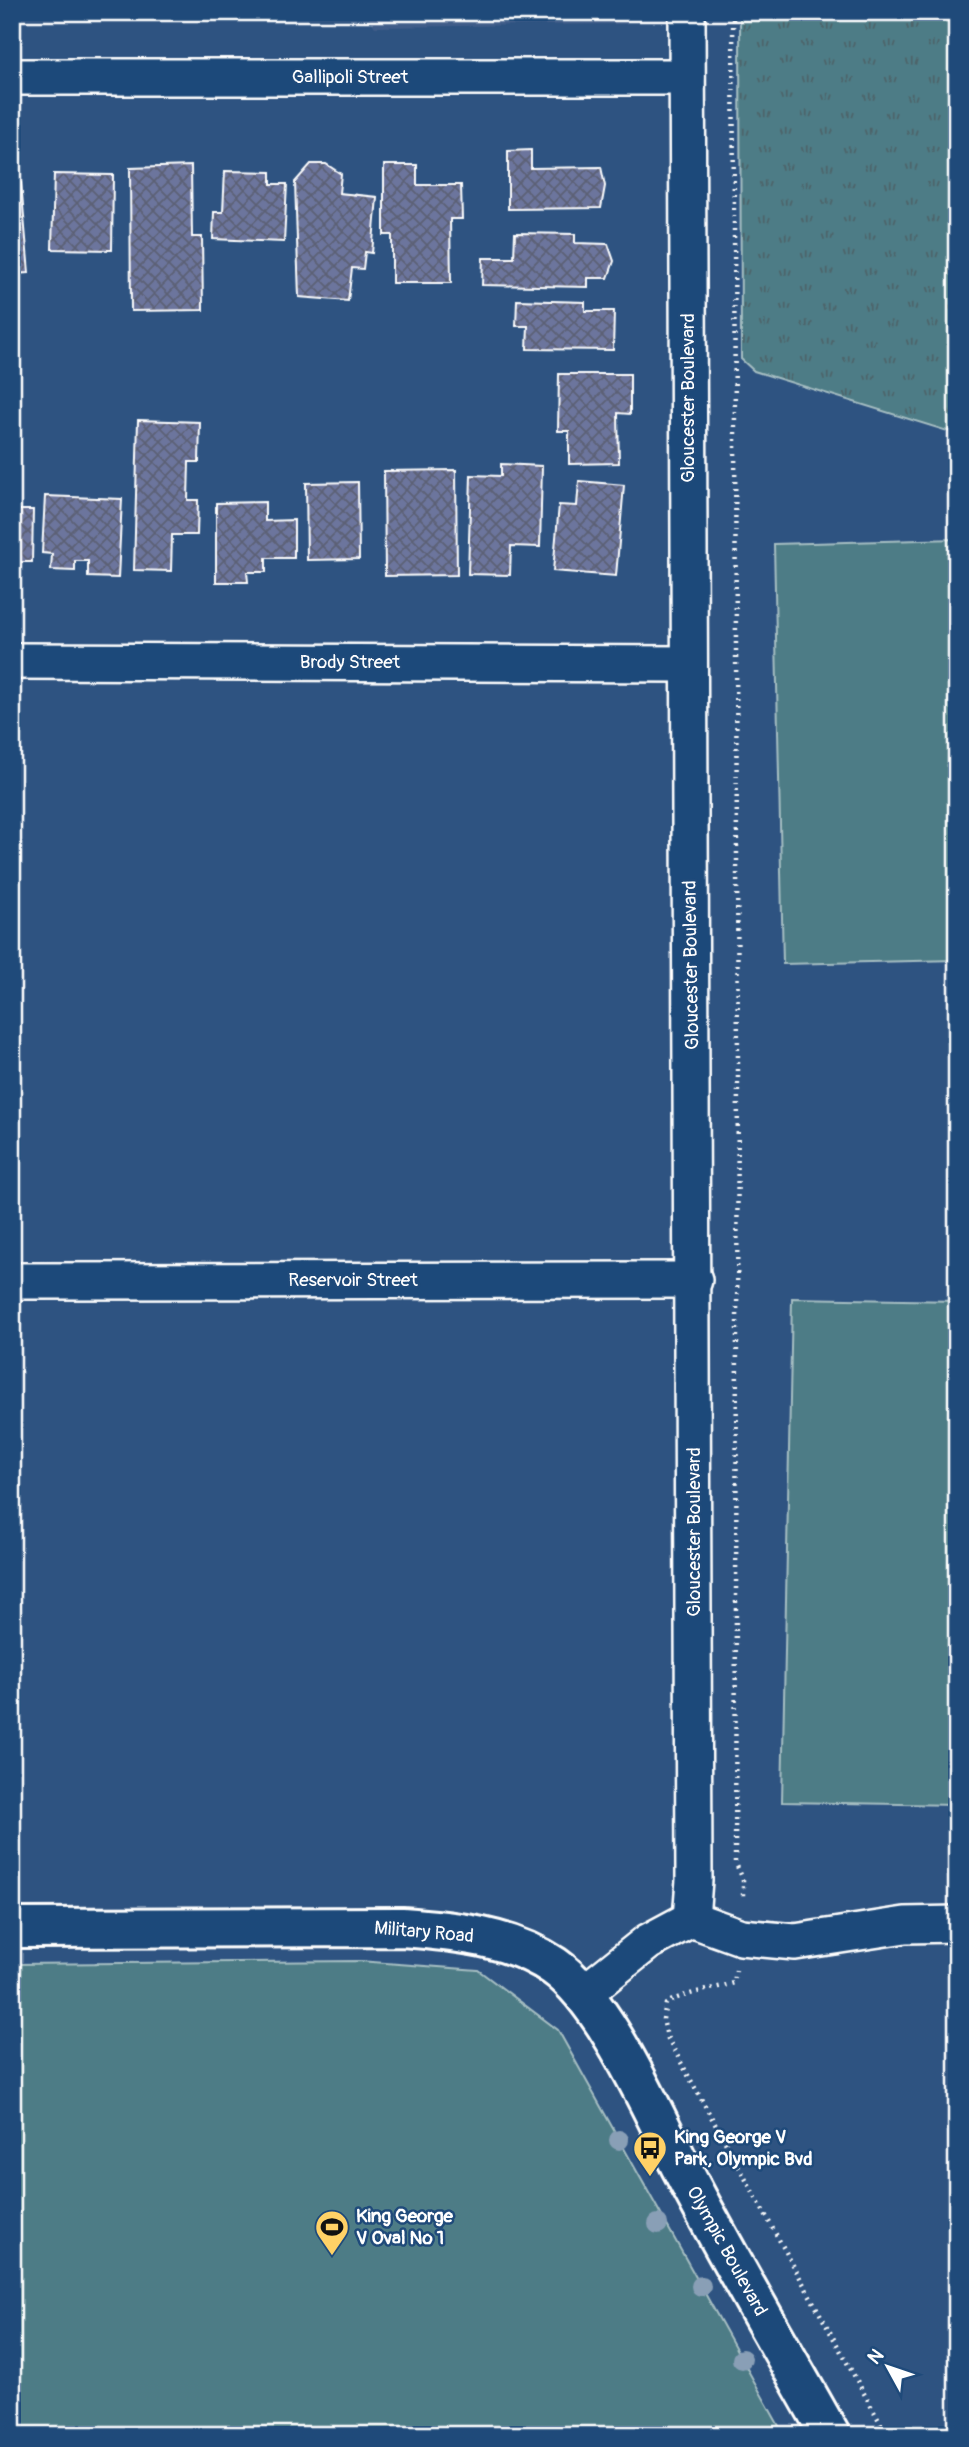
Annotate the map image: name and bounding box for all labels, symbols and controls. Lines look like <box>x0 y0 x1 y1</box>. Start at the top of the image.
street label: Gallipoli Street <box>292 65 409 89</box>
street label: Gloucester Boulevard <box>676 313 700 483</box>
street label: Brody Street <box>300 650 401 674</box>
street label: Gloucester Boulevard <box>678 880 704 1050</box>
street label: Reservoir Street <box>288 1268 418 1292</box>
street label: Gloucester Boulevard <box>682 1447 706 1617</box>
street label: Military Road <box>373 1916 475 1948</box>
place label: King George V Park, Olympic Bvd <box>674 2125 813 2171</box>
bus stop icon: King George V Park, Olympic Bvd <box>631 2129 669 2178</box>
street label: Olympic Boulevard <box>681 2182 773 2320</box>
place label: King George V Oval No 1 <box>356 2204 454 2250</box>
sports icon: King George V Oval No 1 <box>313 2208 351 2257</box>
north arrow <box>853 2332 923 2402</box>
text: N <box>862 2344 889 2369</box>

